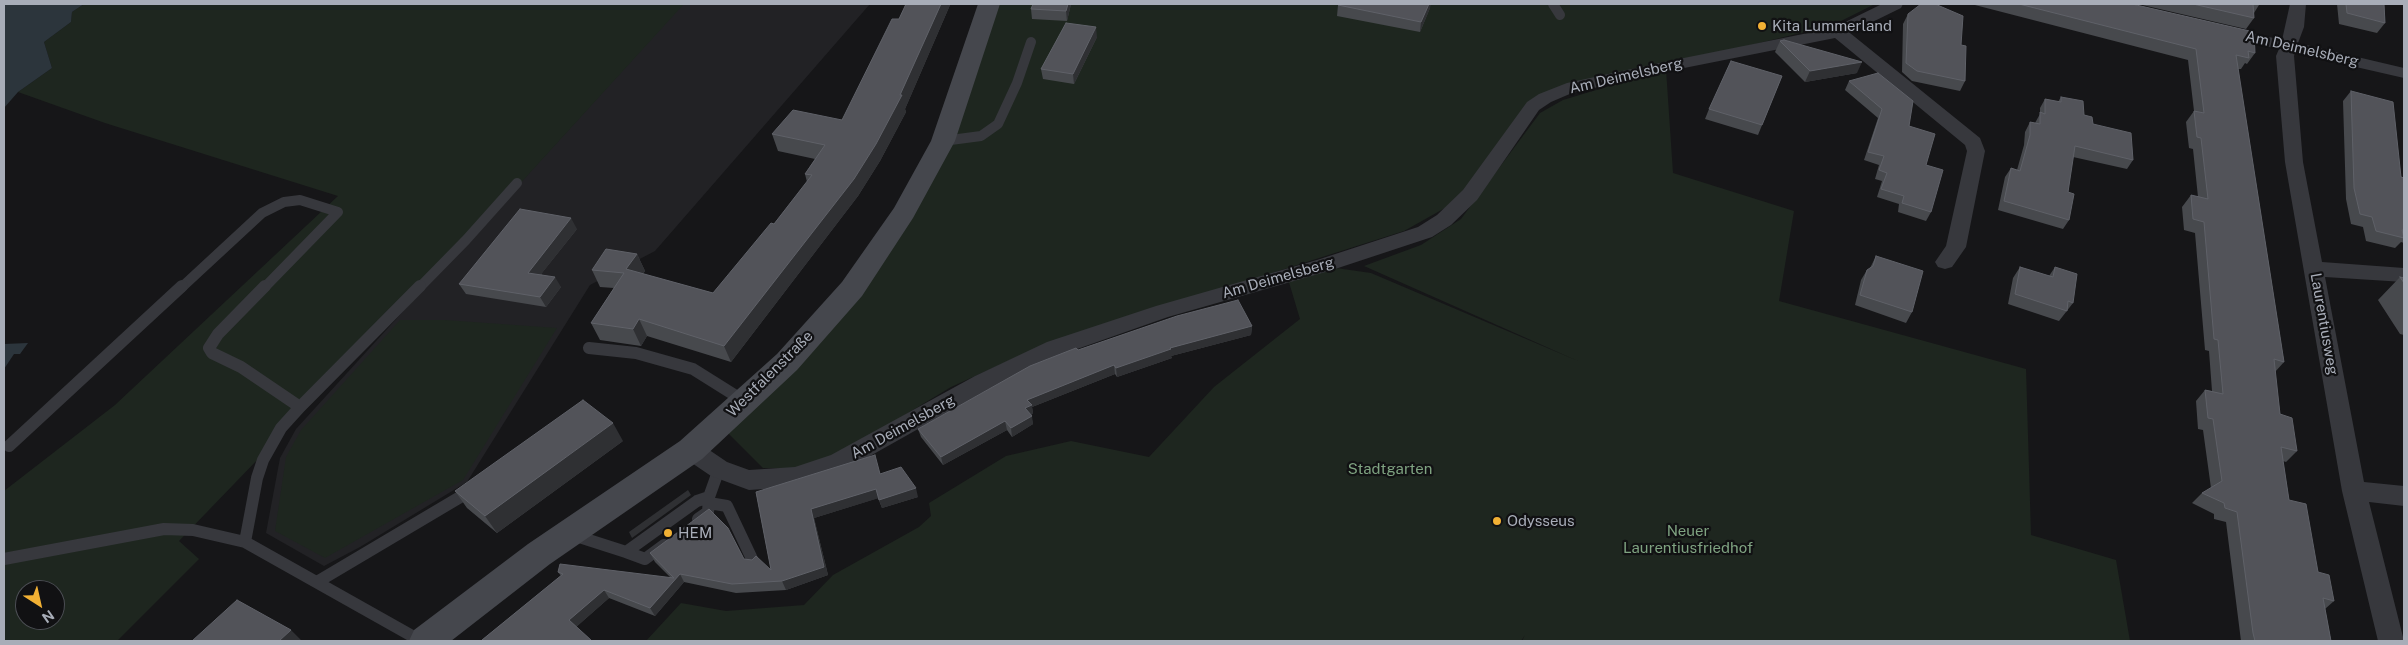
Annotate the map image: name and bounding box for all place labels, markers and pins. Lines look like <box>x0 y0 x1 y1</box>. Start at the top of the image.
place label: Kita Lummerland <box>1772 17 1892 35</box>
marker: Kita Lummerland <box>1756 20 1768 32</box>
place label: Odysseus <box>1507 512 1575 530</box>
marker: Odysseus <box>1491 515 1503 527</box>
place label: HEM <box>678 524 712 542</box>
marker: HEM <box>662 527 674 539</box>

